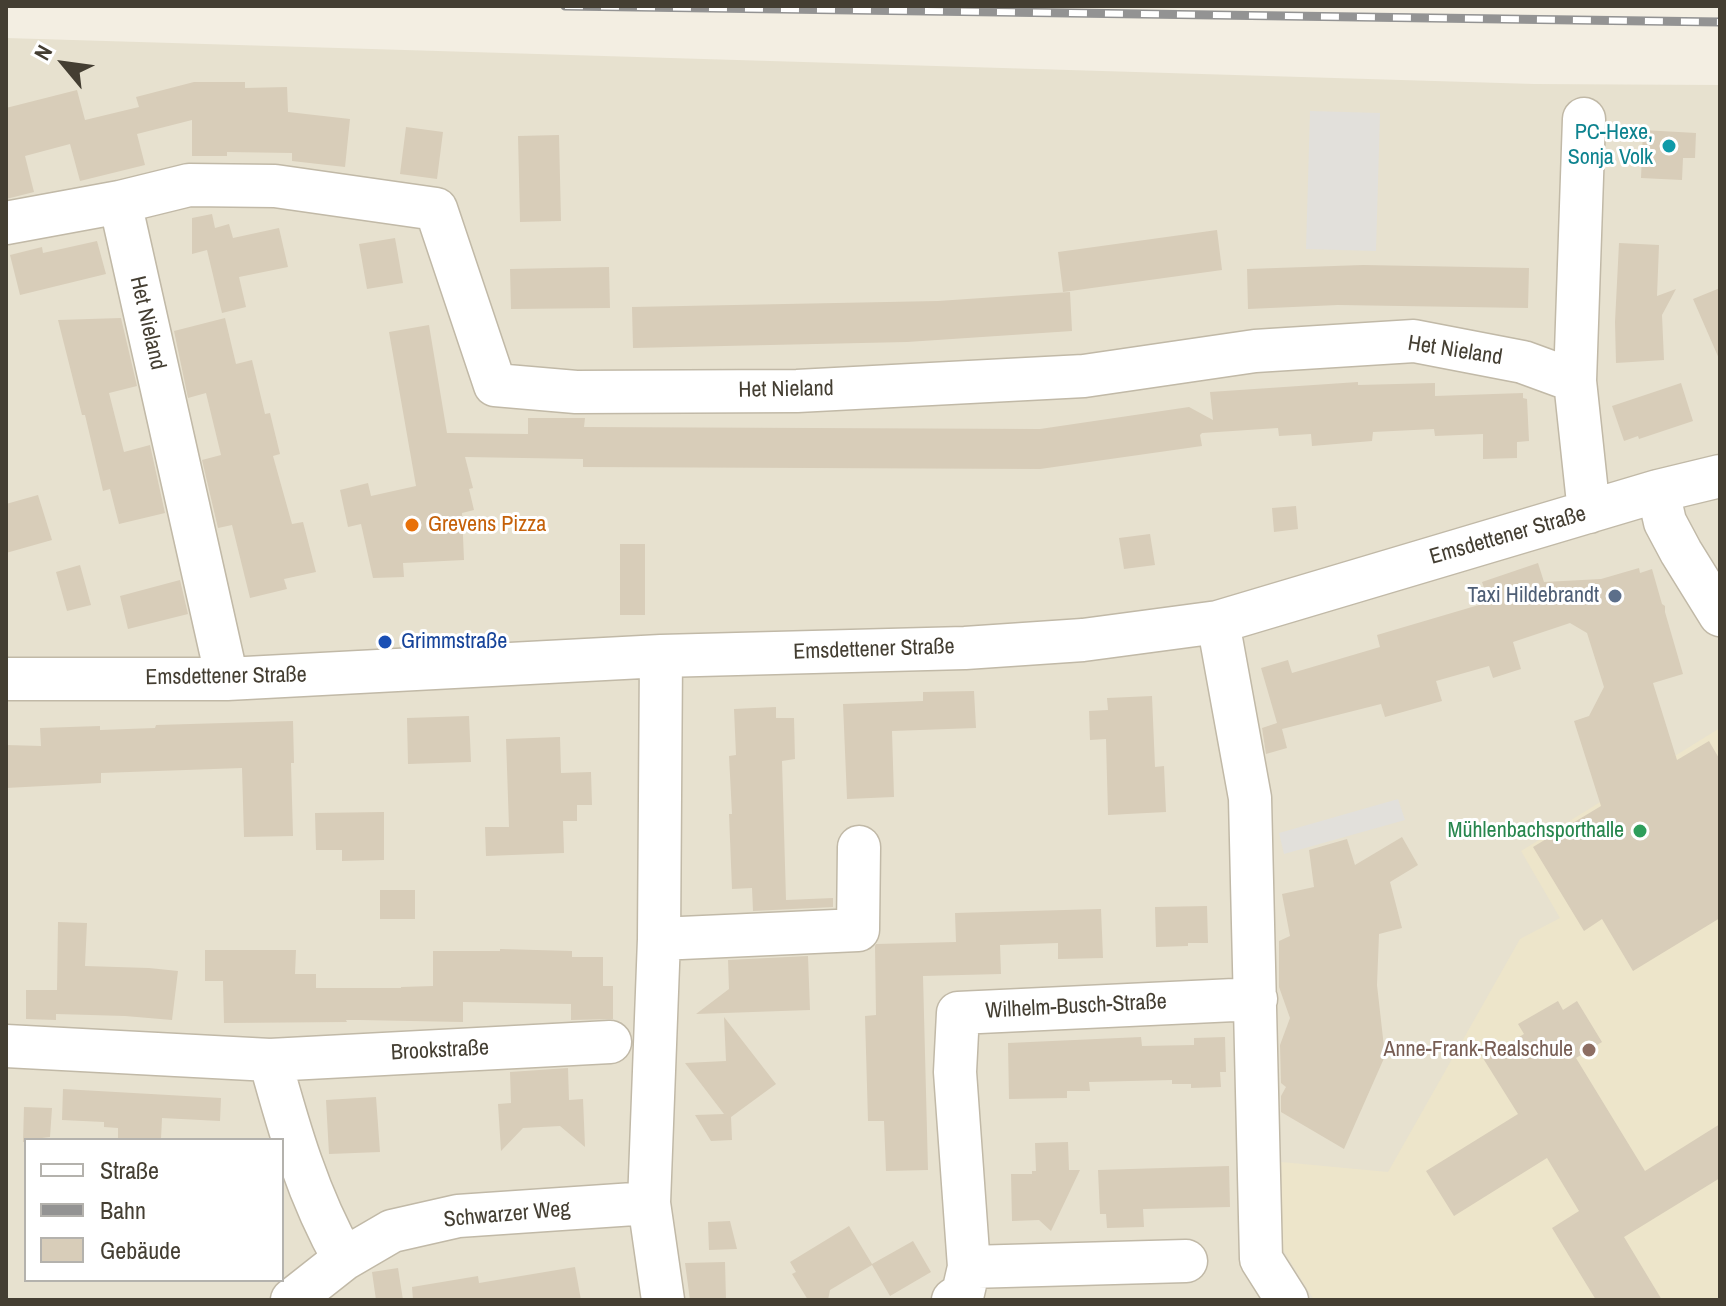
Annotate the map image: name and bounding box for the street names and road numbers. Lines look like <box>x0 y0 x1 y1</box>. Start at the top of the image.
street label: Het Nieland <box>123 274 171 372</box>
street label: Het Nieland <box>1406 331 1504 371</box>
street label: Het Nieland <box>738 376 834 404</box>
street label: Emsdettener Straße <box>1427 501 1589 571</box>
street label: Emsdettener Straße <box>793 634 955 666</box>
street label: Emsdettener Straße <box>145 662 307 692</box>
street label: Wilhelm-Busch-Straße <box>985 989 1167 1025</box>
street label: Brookstraße <box>390 1035 490 1067</box>
street label: Schwarzer Weg <box>443 1196 571 1234</box>

